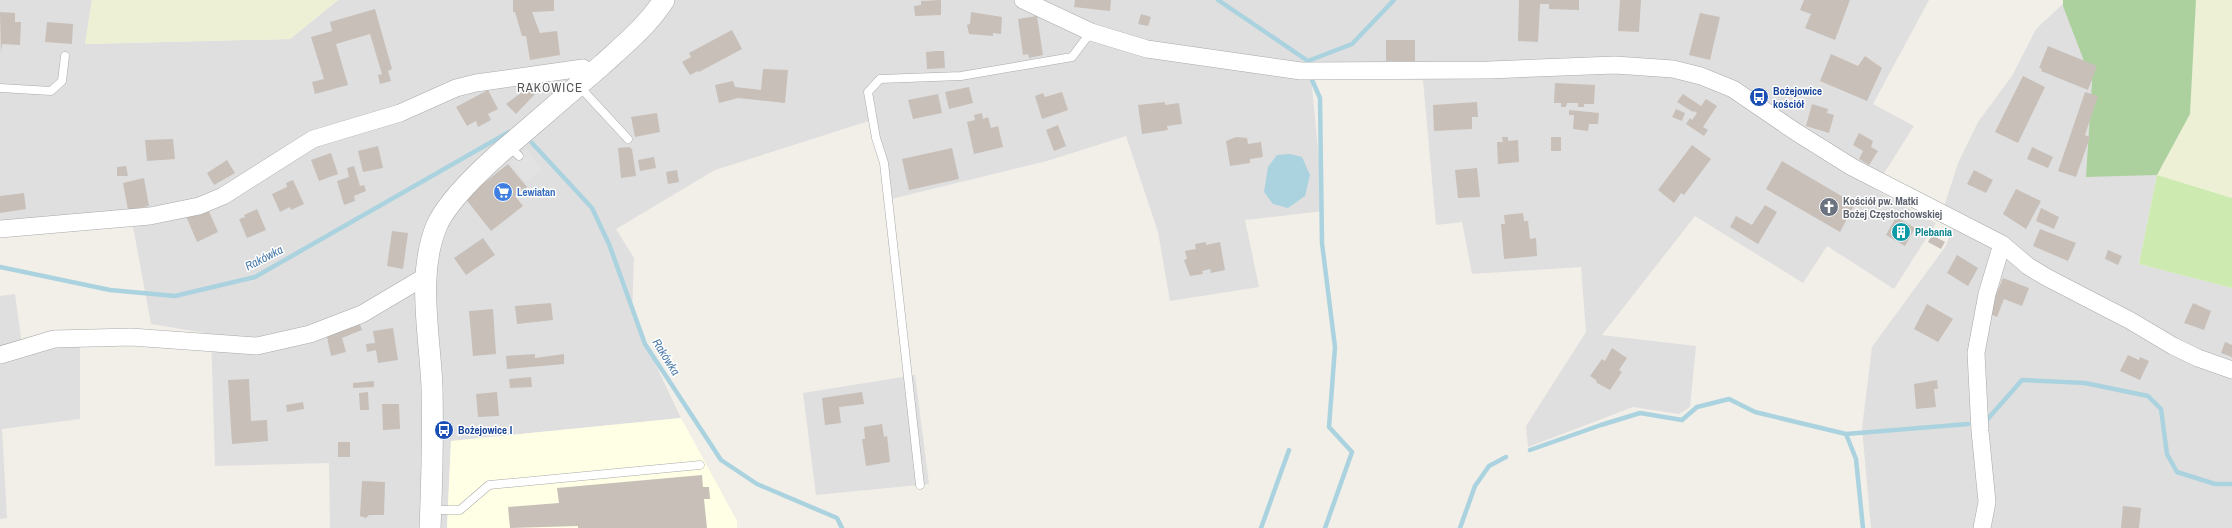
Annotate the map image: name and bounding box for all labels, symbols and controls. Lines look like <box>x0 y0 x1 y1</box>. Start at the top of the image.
district label: RAKOWICE <box>517 79 583 96</box>
place label: Bożejowice kościół <box>1773 84 1822 111</box>
bus stop icon: Bożejowice kościół <box>1748 86 1770 108</box>
supermarket icon: Lewiatan <box>492 181 514 203</box>
place label: Lewiatan <box>517 185 556 199</box>
place label: Kościół pw. Matki Bożej Częstochowskiej <box>1843 194 1942 221</box>
church icon: Kościół pw. Matki Bożej Częstochowskiej <box>1818 196 1840 218</box>
building icon: Plebania <box>1890 221 1912 243</box>
place label: Plebania <box>1915 225 1952 239</box>
water label: Rakówka <box>242 241 286 274</box>
water label: Rakówka <box>648 336 684 379</box>
bus stop icon: Bożejowice I <box>433 419 455 441</box>
place label: Bożejowice I <box>458 423 512 437</box>

